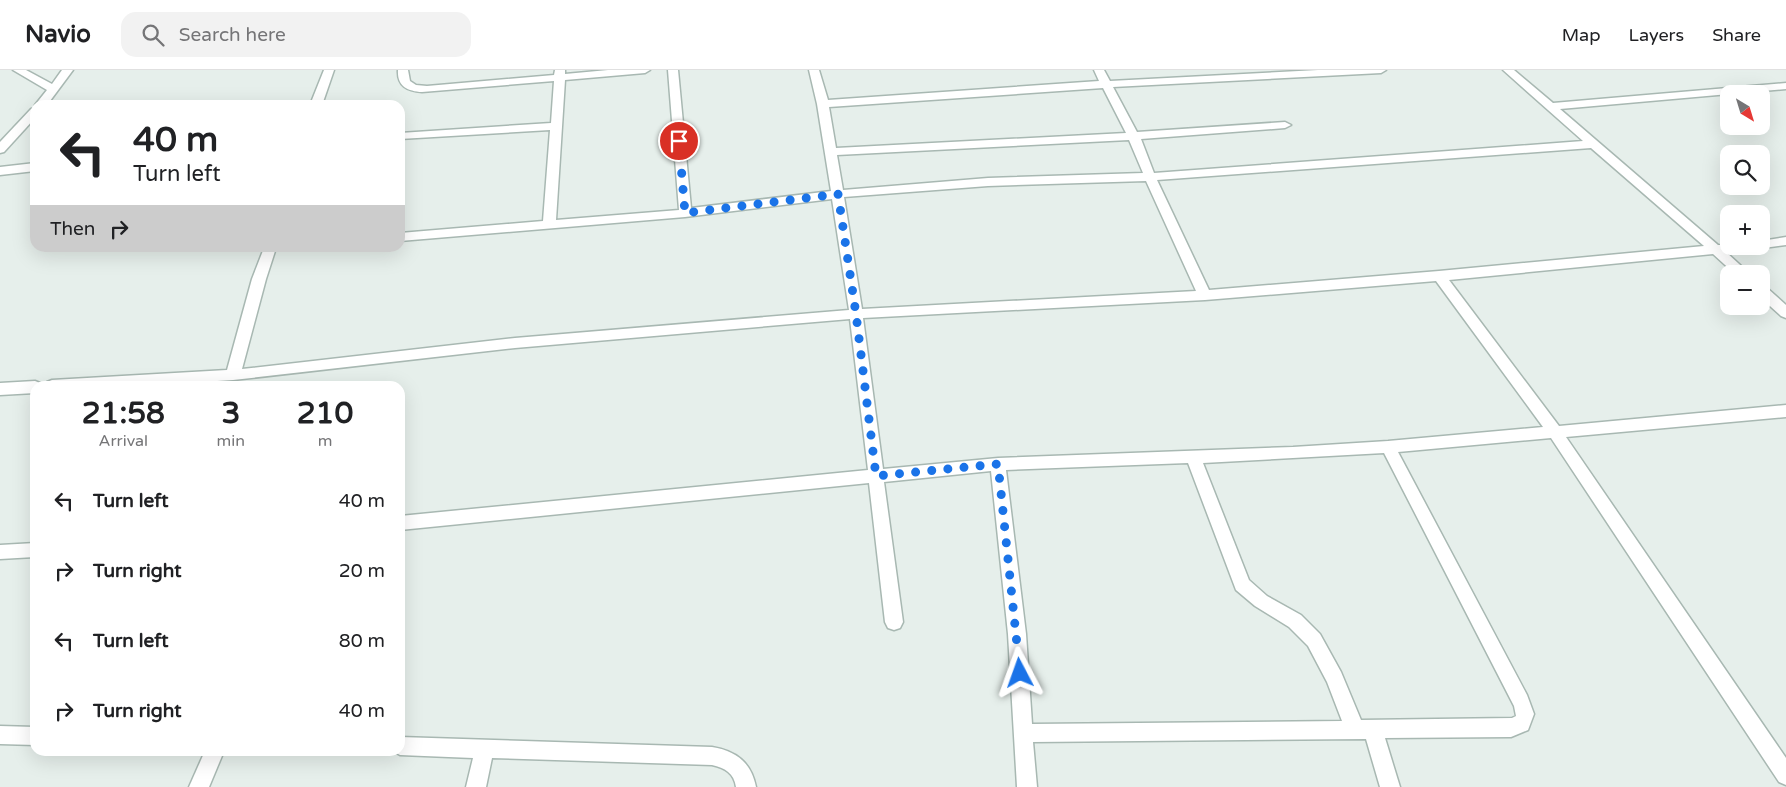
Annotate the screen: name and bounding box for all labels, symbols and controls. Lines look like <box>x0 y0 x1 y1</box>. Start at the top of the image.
search box <box>121 12 471 57</box>
text: Navio <box>25 20 91 49</box>
icon: search <box>139 21 167 49</box>
text: Search here <box>179 24 286 46</box>
text: Map <box>1562 24 1601 46</box>
text: Layers <box>1629 24 1684 46</box>
text: Share <box>1712 24 1761 46</box>
north arrow <box>1720 85 1770 135</box>
map controls <box>1720 85 1770 315</box>
text: 40 m <box>133 119 218 161</box>
icon: left <box>50 120 115 185</box>
pin <box>658 120 700 162</box>
icon: arrive <box>665 127 693 155</box>
button: search <box>1720 145 1770 195</box>
text: Turn left <box>133 161 221 187</box>
button: + <box>1720 205 1770 255</box>
icon: right <box>105 215 133 243</box>
text: Then <box>50 218 95 240</box>
button: − <box>1720 265 1770 315</box>
text: 21:58 <box>82 395 165 432</box>
text: 3 <box>221 395 240 432</box>
text: 210 <box>297 395 353 432</box>
text: Arrival <box>99 431 148 451</box>
text: min <box>217 431 245 451</box>
text: m <box>318 431 332 451</box>
icon: left <box>50 487 78 515</box>
text: Turn left <box>93 490 169 512</box>
text: 40 m <box>339 490 385 512</box>
icon: right <box>50 557 78 585</box>
text: Turn right <box>93 560 181 582</box>
text: 20 m <box>339 560 385 582</box>
icon: left <box>50 627 78 655</box>
text: Turn left <box>93 630 169 652</box>
text: 80 m <box>339 630 385 652</box>
position arrow <box>993 646 1045 698</box>
icon: right <box>50 697 78 725</box>
text: Turn right <box>93 700 181 722</box>
text: 40 m <box>339 700 385 722</box>

